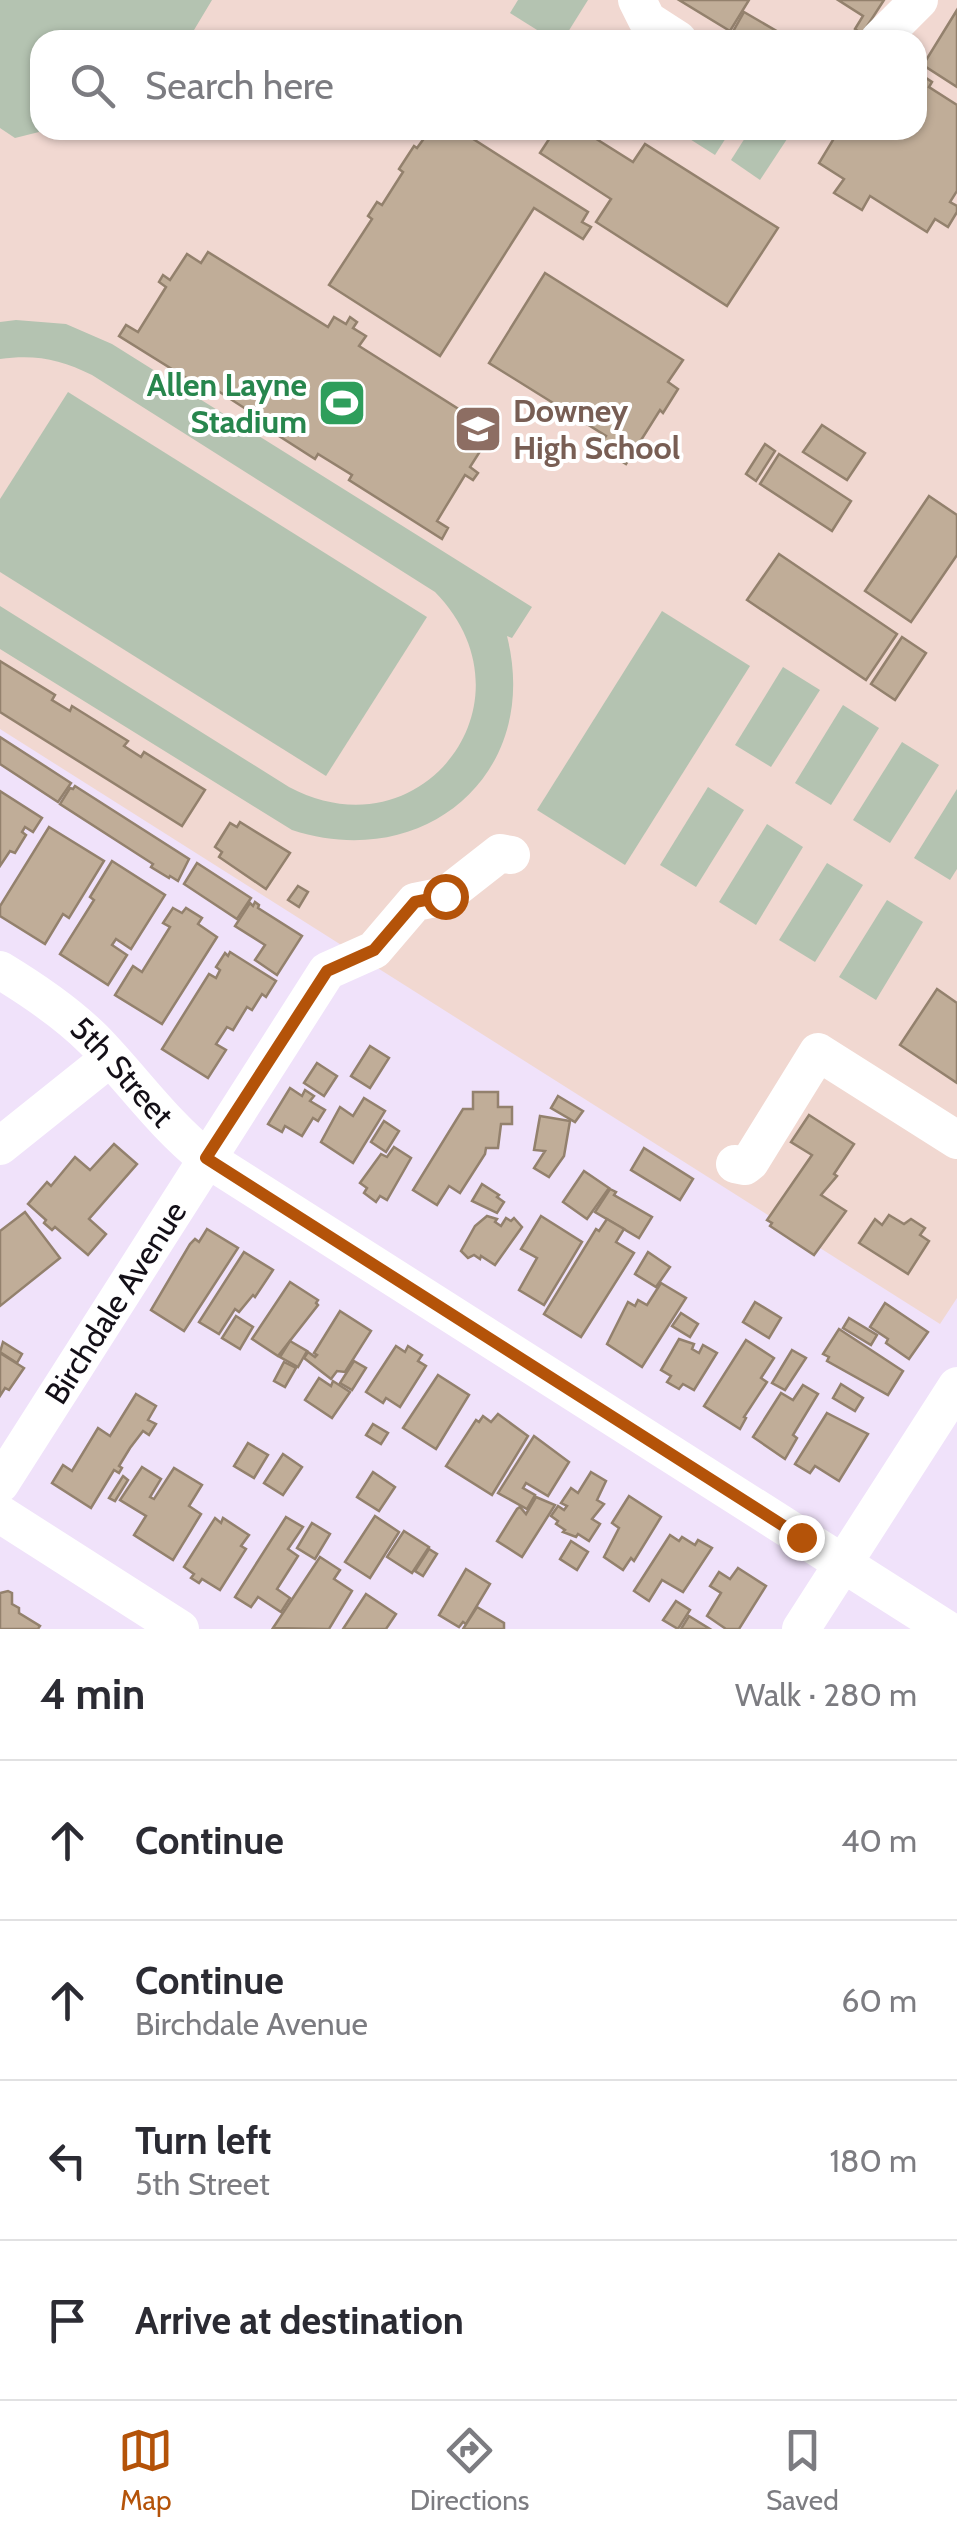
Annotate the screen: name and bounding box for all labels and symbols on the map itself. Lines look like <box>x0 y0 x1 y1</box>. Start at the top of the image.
place label: Allen Layne Stadium <box>147 365 307 441</box>
sports icon: Allen Layne Stadium <box>316 377 368 429</box>
place label: Downey High School <box>513 391 680 467</box>
school or university icon: Downey High School <box>452 403 504 455</box>
route start <box>423 874 469 920</box>
street label: 5th Street <box>63 1008 182 1135</box>
street label: Birchdale Avenue <box>36 1194 194 1411</box>
route end <box>779 1515 825 1561</box>

